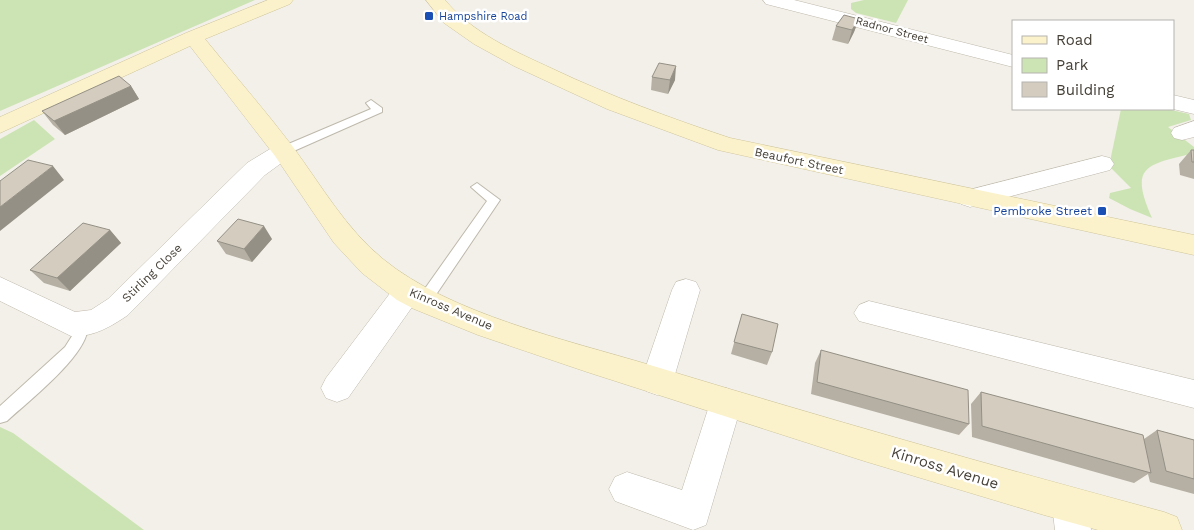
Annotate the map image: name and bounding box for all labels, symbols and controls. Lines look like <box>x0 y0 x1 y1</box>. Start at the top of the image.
marker: Hampshire Road <box>423 10 435 22</box>
place label: Hampshire Road <box>439 10 527 23</box>
street label: Radnor Street <box>854 14 930 46</box>
legend <box>1012 20 1174 110</box>
text: Road <box>1056 31 1093 49</box>
text: Park <box>1056 56 1089 74</box>
text: Building <box>1056 81 1114 99</box>
street label: Beaufort Street <box>753 145 845 177</box>
place label: Pembroke Street <box>993 204 1092 218</box>
marker: Pembroke Street <box>1096 205 1108 217</box>
street label: Stirling Close <box>119 241 185 305</box>
street label: Kinross Avenue <box>407 285 495 333</box>
street label: Kinross Avenue <box>889 443 1001 493</box>

